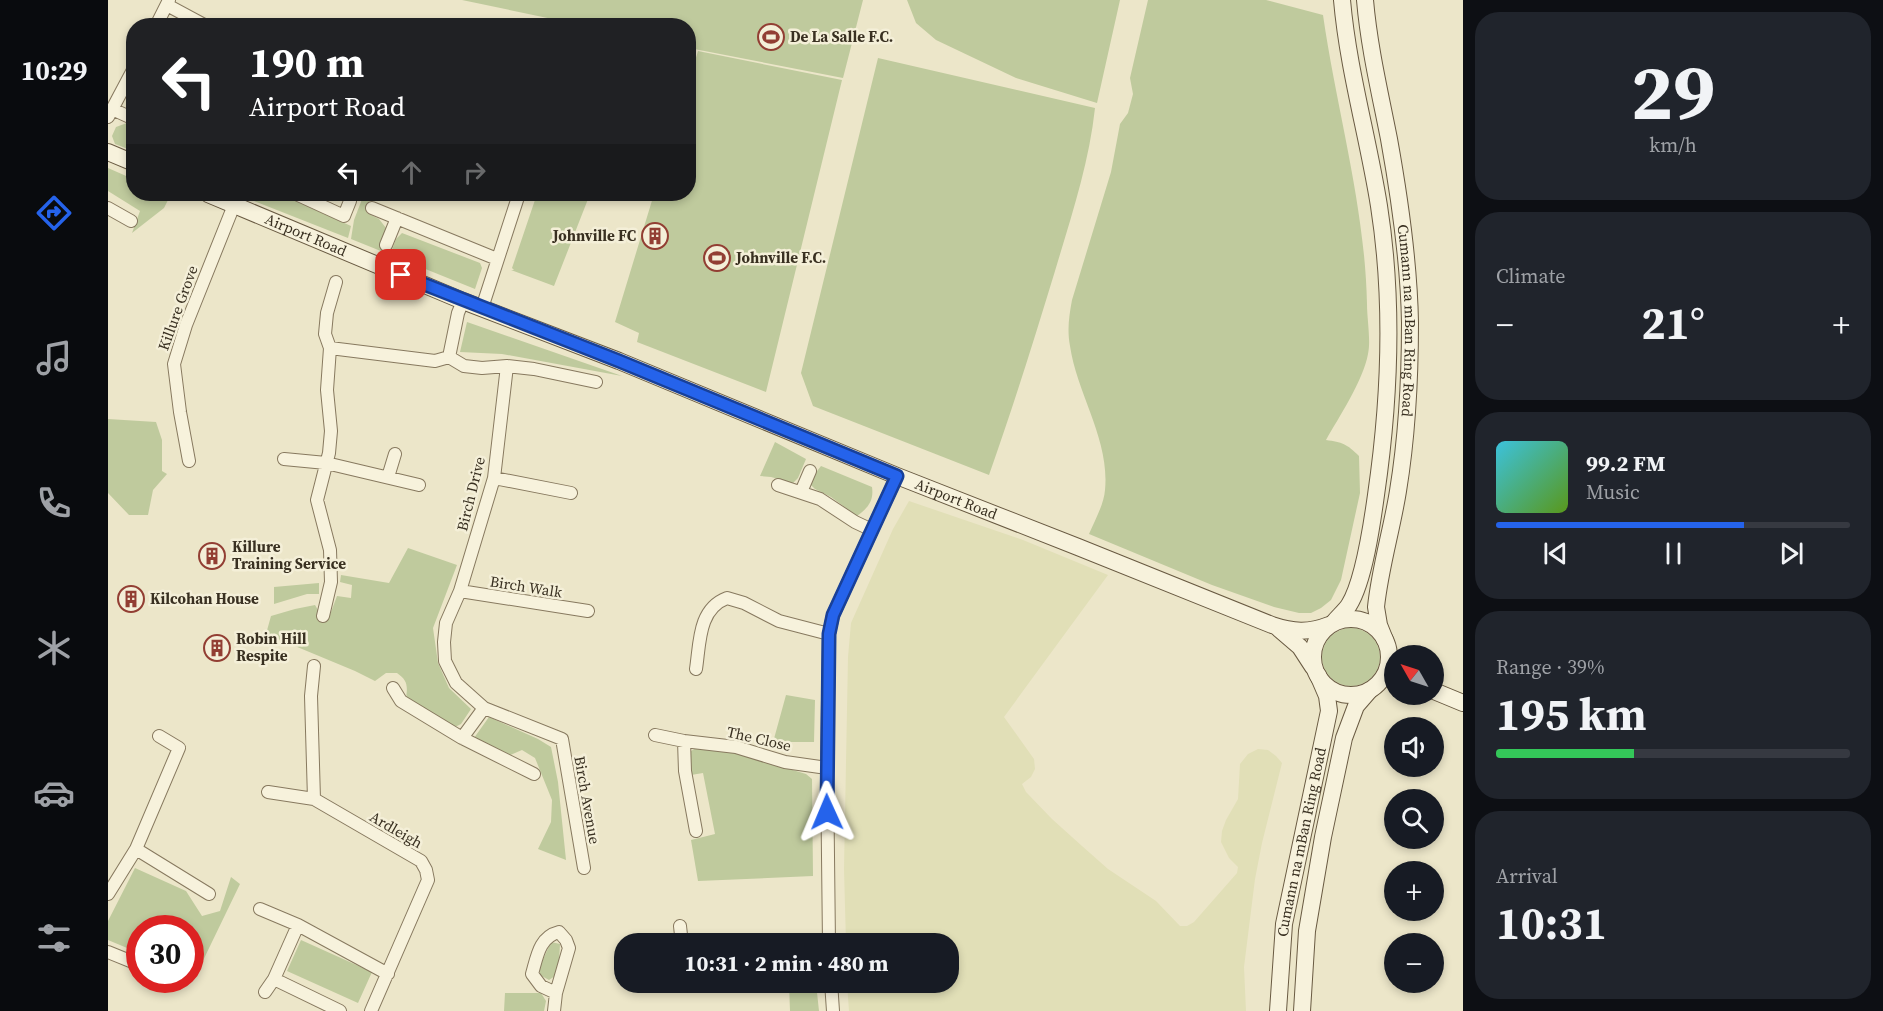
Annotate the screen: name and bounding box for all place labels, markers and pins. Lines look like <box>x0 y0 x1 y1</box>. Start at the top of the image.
sports icon: De La Salle F.C. <box>756 22 786 52</box>
place label: De La Salle F.C. <box>790 26 893 47</box>
building icon: Johnville FC <box>640 221 670 251</box>
place label: Johnville FC <box>552 225 636 246</box>
sports icon: Johnville F.C. <box>702 243 732 273</box>
place label: Johnville F.C. <box>735 247 826 268</box>
pin <box>375 249 426 300</box>
place label: Killure Training Service <box>232 536 346 574</box>
building icon: Killure Training Service <box>197 541 227 571</box>
building icon: Kilcohan House <box>116 584 146 614</box>
place label: Kilcohan House <box>150 588 259 609</box>
place label: Robin Hill Respite <box>236 628 307 666</box>
building icon: Robin Hill Respite <box>202 633 232 663</box>

